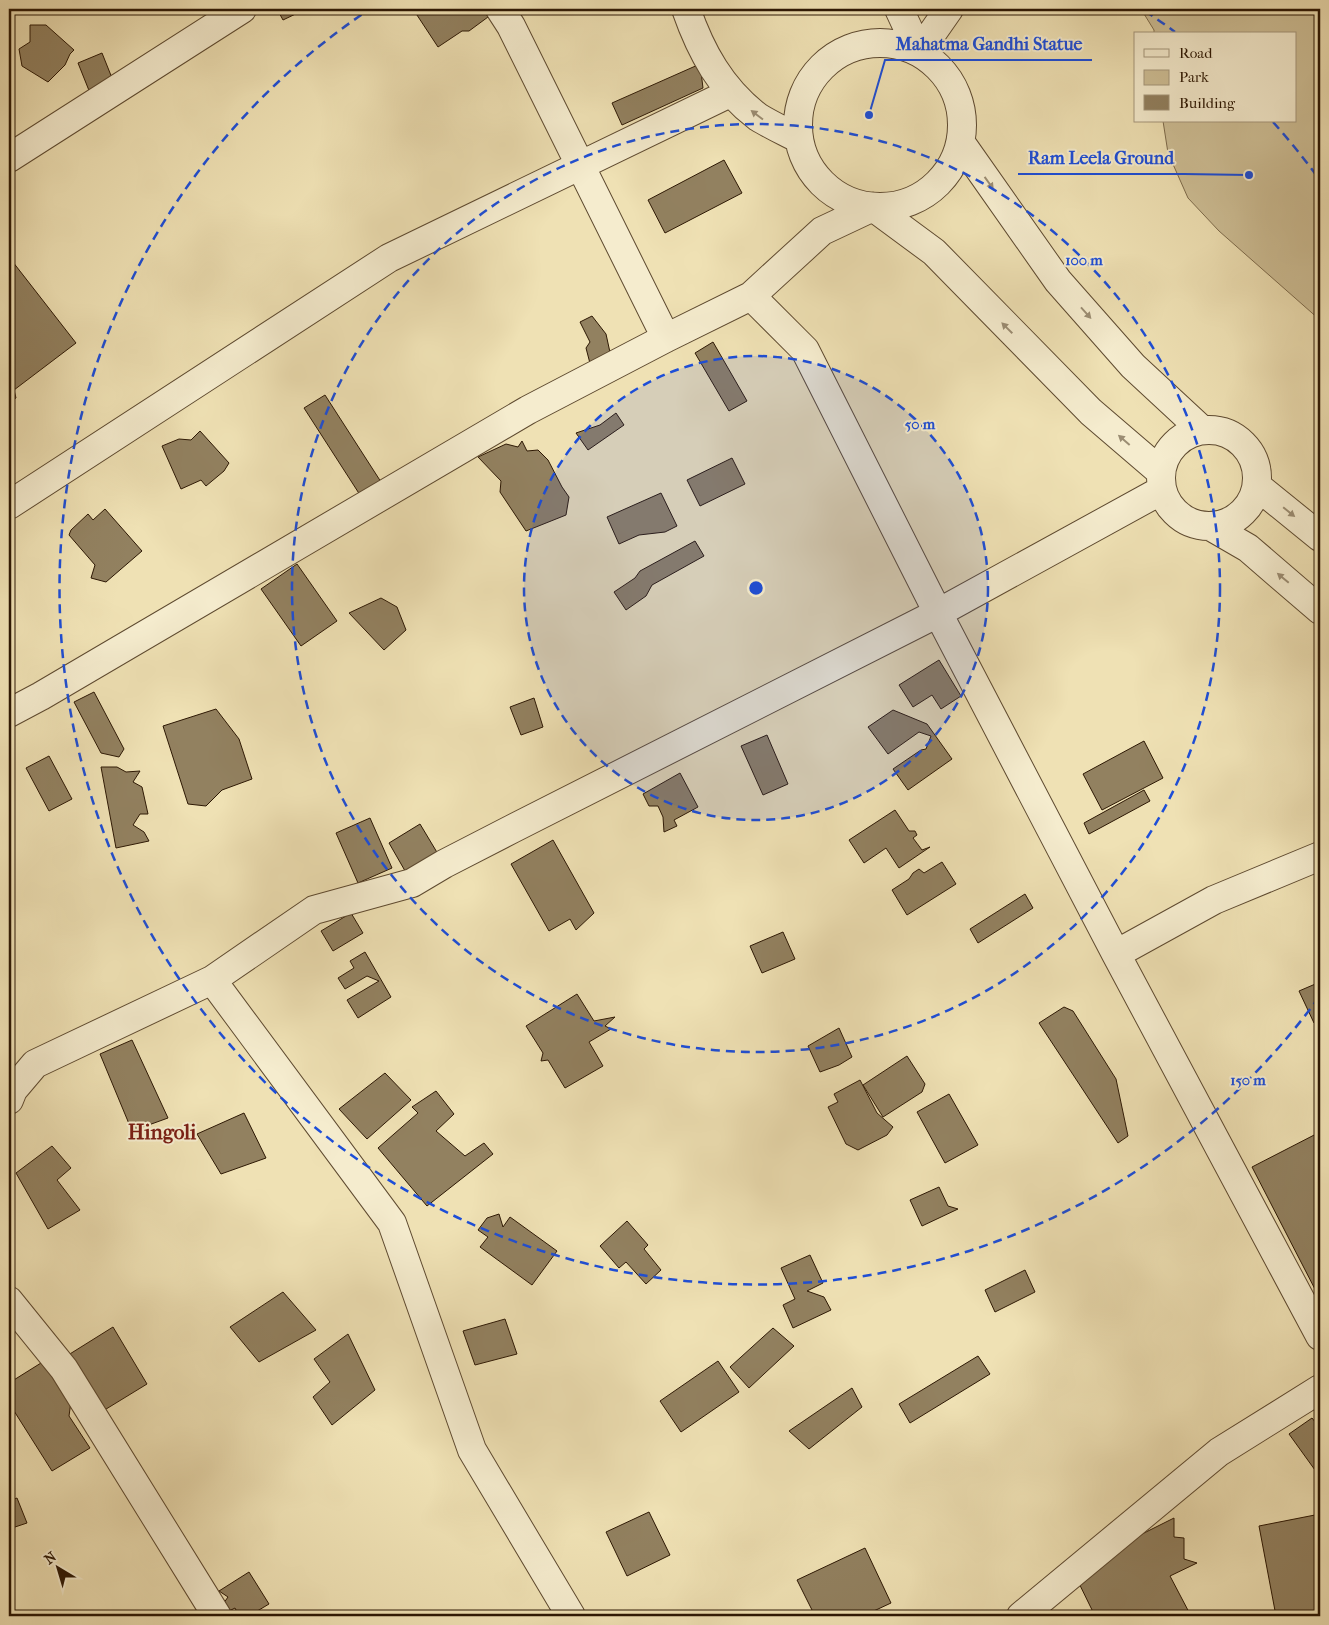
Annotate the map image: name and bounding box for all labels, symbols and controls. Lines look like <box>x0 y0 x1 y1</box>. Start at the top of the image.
callout: Mahatma Gandhi Statue <box>885 27 1092 60</box>
legend <box>1134 32 1296 122</box>
text: Mahatma Gandhi Statue <box>895 34 1082 55</box>
text: Road <box>1179 44 1213 62</box>
text: Park <box>1179 68 1209 86</box>
text: Building <box>1179 94 1236 112</box>
one-way arrow <box>751 109 764 120</box>
callout: Ram Leela Ground <box>1018 141 1184 174</box>
text: Ram Leela Ground <box>1028 148 1175 169</box>
one-way arrow <box>984 176 994 190</box>
text: 100 m <box>1065 251 1103 269</box>
one-way arrow <box>1080 307 1091 319</box>
one-way arrow <box>1001 322 1013 334</box>
text: 50 m <box>905 415 936 433</box>
one-way arrow <box>1118 435 1131 446</box>
one-way arrow <box>1282 506 1295 517</box>
one-way arrow <box>1277 573 1289 584</box>
centre of rings <box>747 579 765 597</box>
text: 150 m <box>1230 1071 1266 1089</box>
district label: Hingoli <box>128 1120 197 1144</box>
north arrow <box>32 1542 82 1592</box>
text: N <box>41 1548 60 1568</box>

